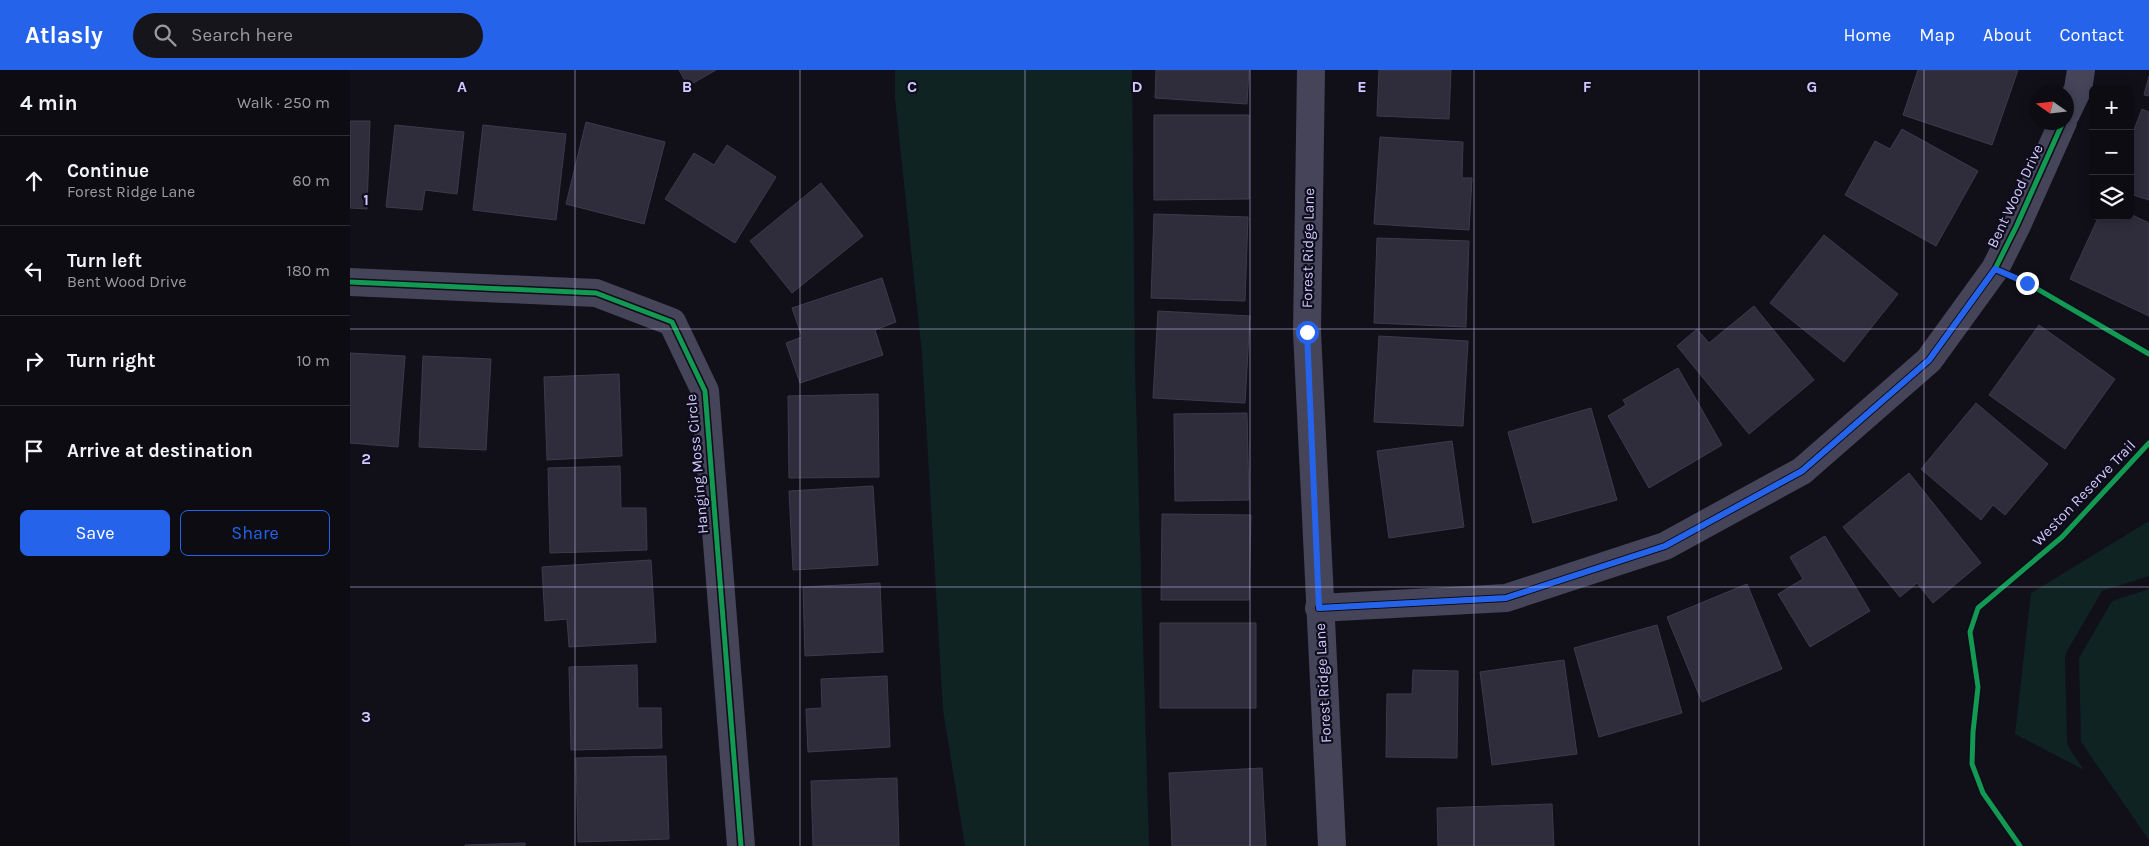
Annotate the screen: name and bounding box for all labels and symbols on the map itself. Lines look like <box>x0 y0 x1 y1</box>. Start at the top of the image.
text: A <box>457 77 467 96</box>
text: B <box>682 77 692 96</box>
text: C <box>907 77 917 96</box>
text: D <box>1132 77 1143 96</box>
text: E <box>1357 77 1367 96</box>
text: F <box>1583 77 1592 96</box>
text: G <box>1807 77 1817 96</box>
north arrow <box>2029 85 2074 130</box>
street label: Bent Wood Drive <box>1983 141 2047 251</box>
street label: Forest Ridge Lane <box>1298 188 1318 308</box>
text: 1 <box>363 190 369 209</box>
route end <box>2016 272 2039 295</box>
route start <box>1296 321 1319 344</box>
street label: Hanging Moss Circle <box>682 393 712 535</box>
street label: Weston Reserve Trail <box>2029 436 2139 550</box>
text: 2 <box>361 449 371 468</box>
street label: Forest Ridge Lane <box>1311 623 1335 743</box>
text: 3 <box>361 707 371 726</box>

